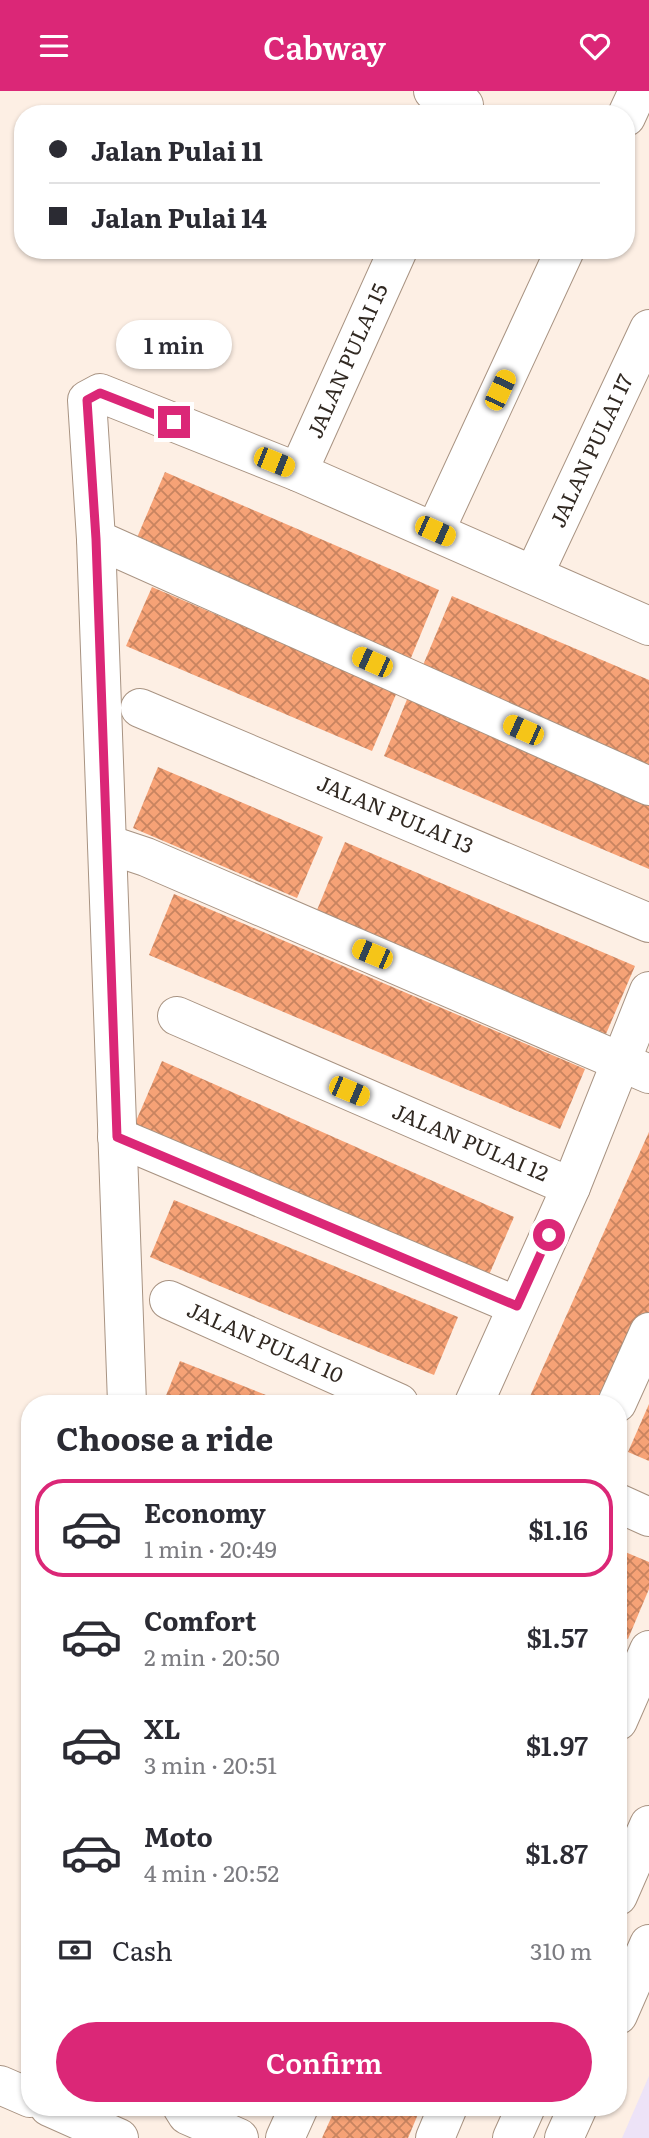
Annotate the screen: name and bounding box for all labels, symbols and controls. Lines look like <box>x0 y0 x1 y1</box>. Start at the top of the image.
text: Cabway <box>263 22 386 70</box>
icon: menu <box>35 27 73 65</box>
icon: heart <box>576 27 614 65</box>
text: Jalan Pulai 11 <box>91 130 263 169</box>
text: Jalan Pulai 14 <box>91 197 267 236</box>
street label: JALAN PULAI 15 <box>298 278 394 442</box>
callout: 1 min <box>116 321 232 369</box>
text: 1 min <box>144 327 204 361</box>
car <box>482 367 519 413</box>
street label: JALAN PULAI 17 <box>541 368 639 532</box>
route end <box>158 406 190 438</box>
car <box>251 444 298 480</box>
car <box>412 513 459 549</box>
car <box>349 644 396 680</box>
car <box>500 712 547 748</box>
street label: JALAN PULAI 13 <box>313 766 479 860</box>
car <box>349 936 396 972</box>
car <box>326 1073 373 1109</box>
street label: JALAN PULAI 12 <box>388 1094 554 1188</box>
route start <box>533 1219 565 1251</box>
street label: JALAN PULAI 10 <box>183 1292 349 1389</box>
text: Choose a ride <box>56 1413 273 1461</box>
text: Economy <box>144 1492 266 1531</box>
icon: car <box>60 1497 123 1560</box>
text: $1.16 <box>528 1509 588 1548</box>
text: 1 min · 20:49 <box>144 1531 277 1565</box>
text: Comfort <box>144 1600 256 1639</box>
icon: car <box>60 1605 123 1668</box>
text: $1.57 <box>526 1617 588 1656</box>
text: 2 min · 20:50 <box>144 1639 280 1673</box>
text: XL <box>144 1708 181 1747</box>
icon: car <box>60 1713 123 1776</box>
text: $1.97 <box>526 1725 588 1764</box>
text: 3 min · 20:51 <box>144 1747 277 1781</box>
text: Moto <box>144 1816 213 1855</box>
icon: car <box>60 1821 123 1884</box>
text: $1.87 <box>525 1833 588 1872</box>
text: 4 min · 20:52 <box>144 1855 279 1889</box>
text: Cash <box>112 1930 173 1969</box>
icon: cash <box>56 1931 94 1969</box>
text: 310 m <box>530 1933 592 1967</box>
button: Confirm <box>56 2022 592 2102</box>

